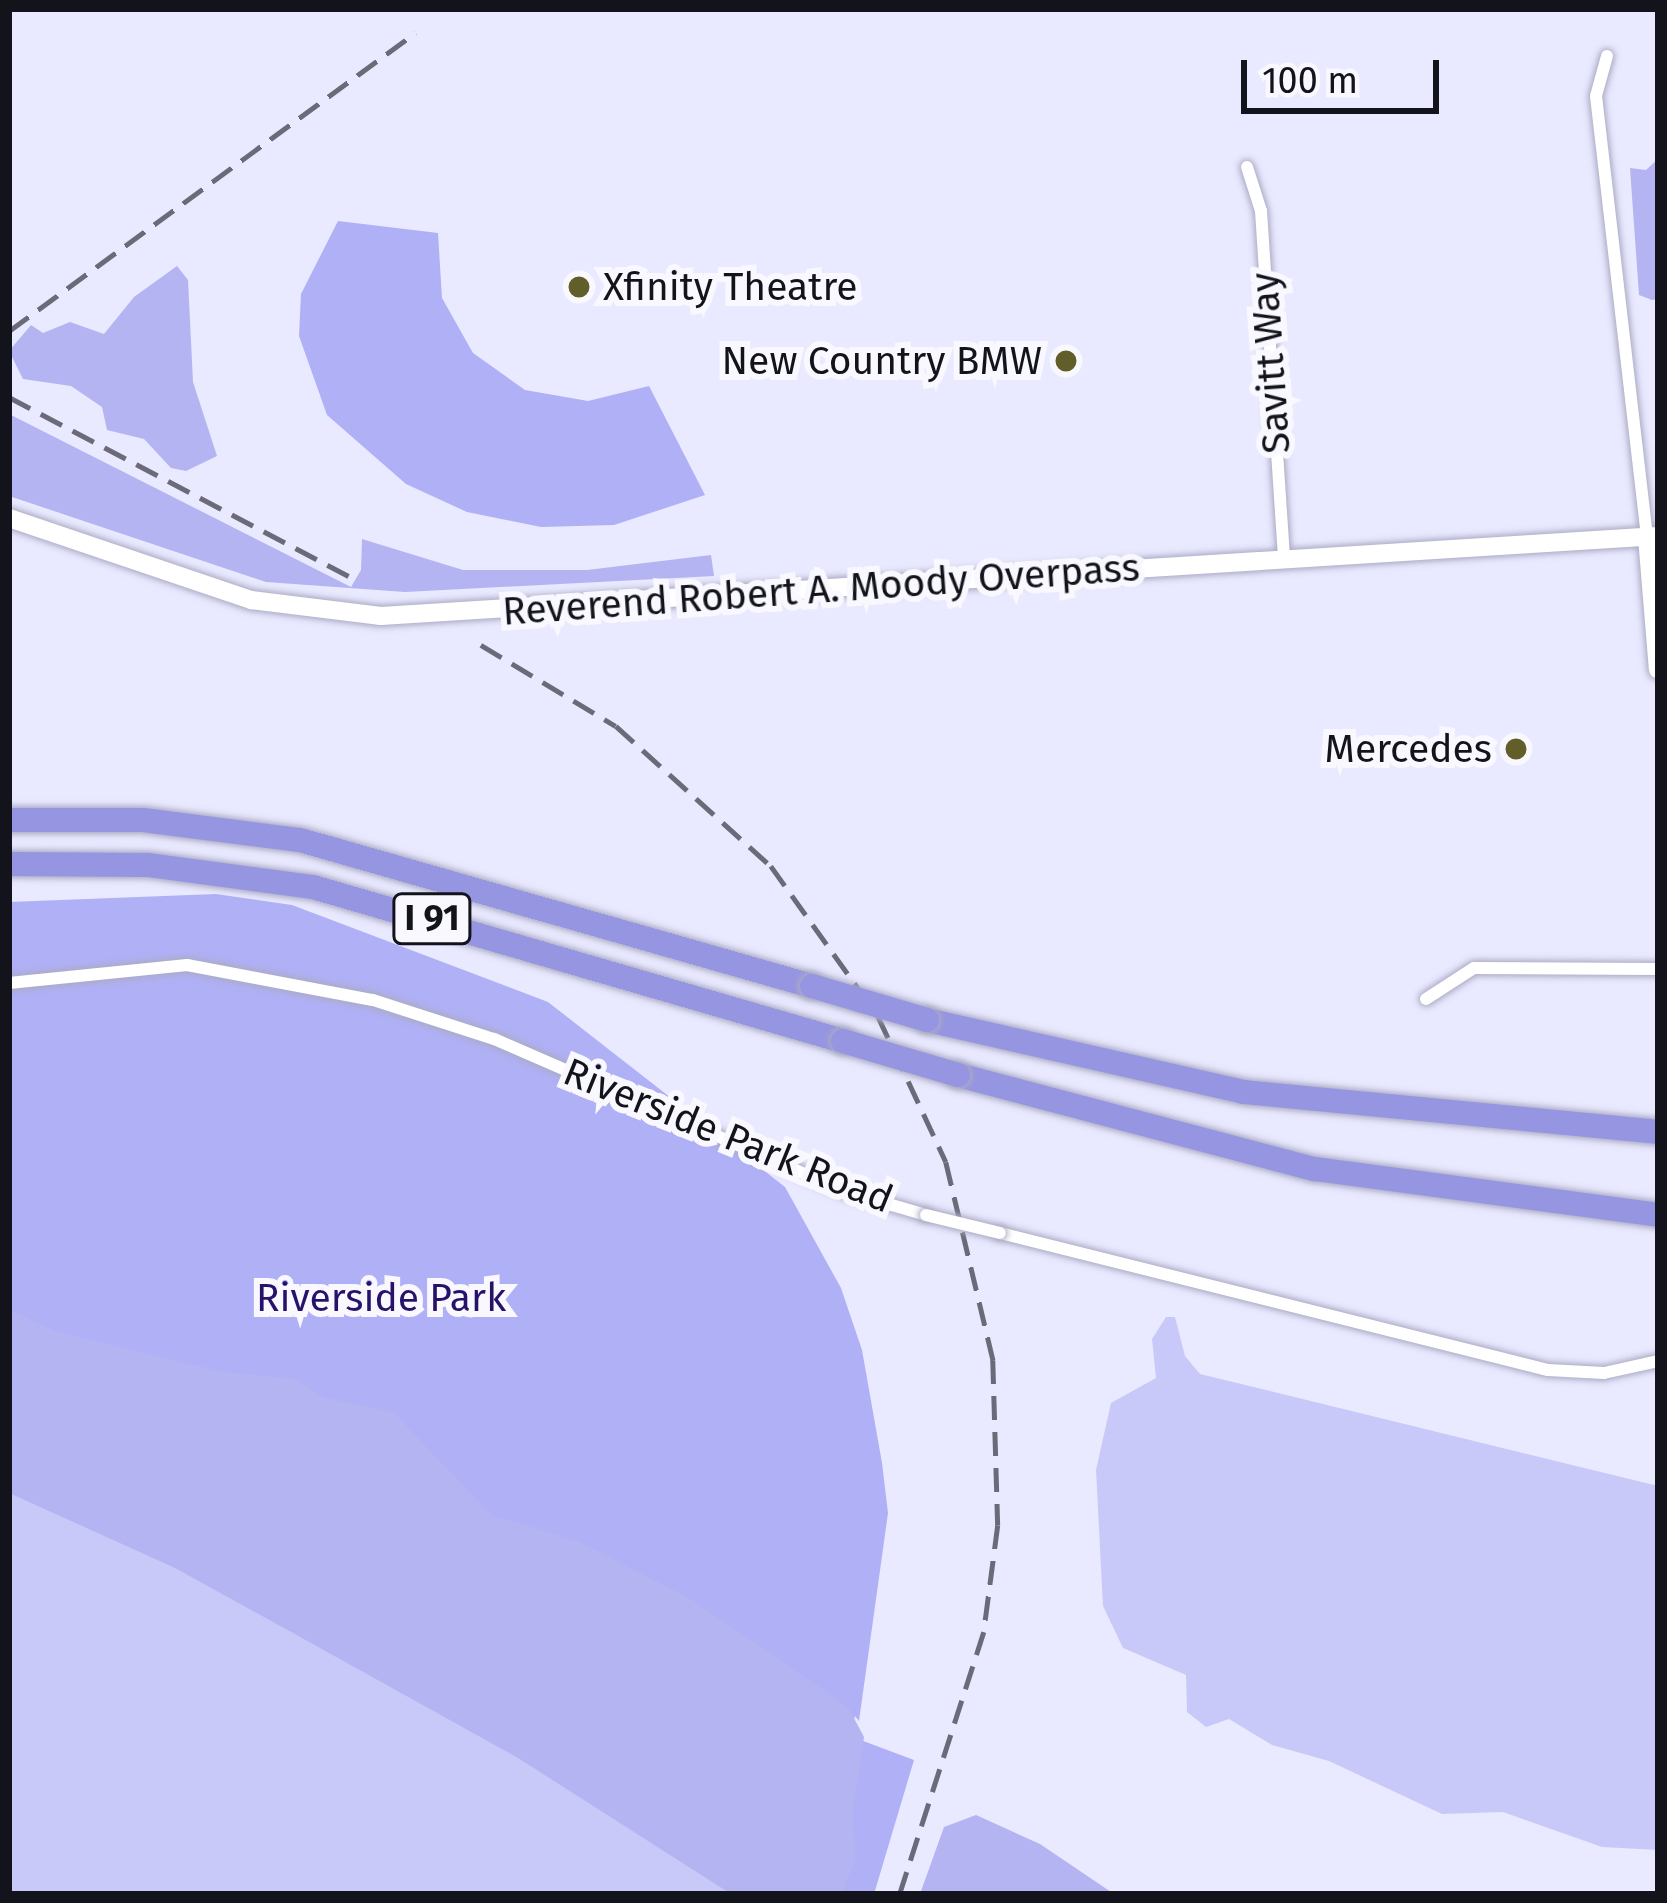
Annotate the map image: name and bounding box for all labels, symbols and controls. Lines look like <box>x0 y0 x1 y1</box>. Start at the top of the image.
scale bar <box>1247 36 1445 110</box>
text: 100 m <box>1262 59 1358 103</box>
place label: Xfinity Theatre <box>603 264 858 310</box>
street label: Savitt Way <box>1241 271 1301 455</box>
marker: Xfinity Theatre <box>566 274 592 300</box>
place label: New Country BMW <box>721 338 1042 384</box>
marker: New Country BMW <box>1053 348 1079 374</box>
street label: Reverend Robert A. Moody Overpass <box>501 544 1141 636</box>
place label: Mercedes <box>1325 726 1492 772</box>
marker: Mercedes <box>1503 736 1529 762</box>
road number: I 91 <box>390 889 474 949</box>
street label: Riverside Park Road <box>557 1049 899 1223</box>
park label: Riverside Park <box>256 1275 506 1321</box>

